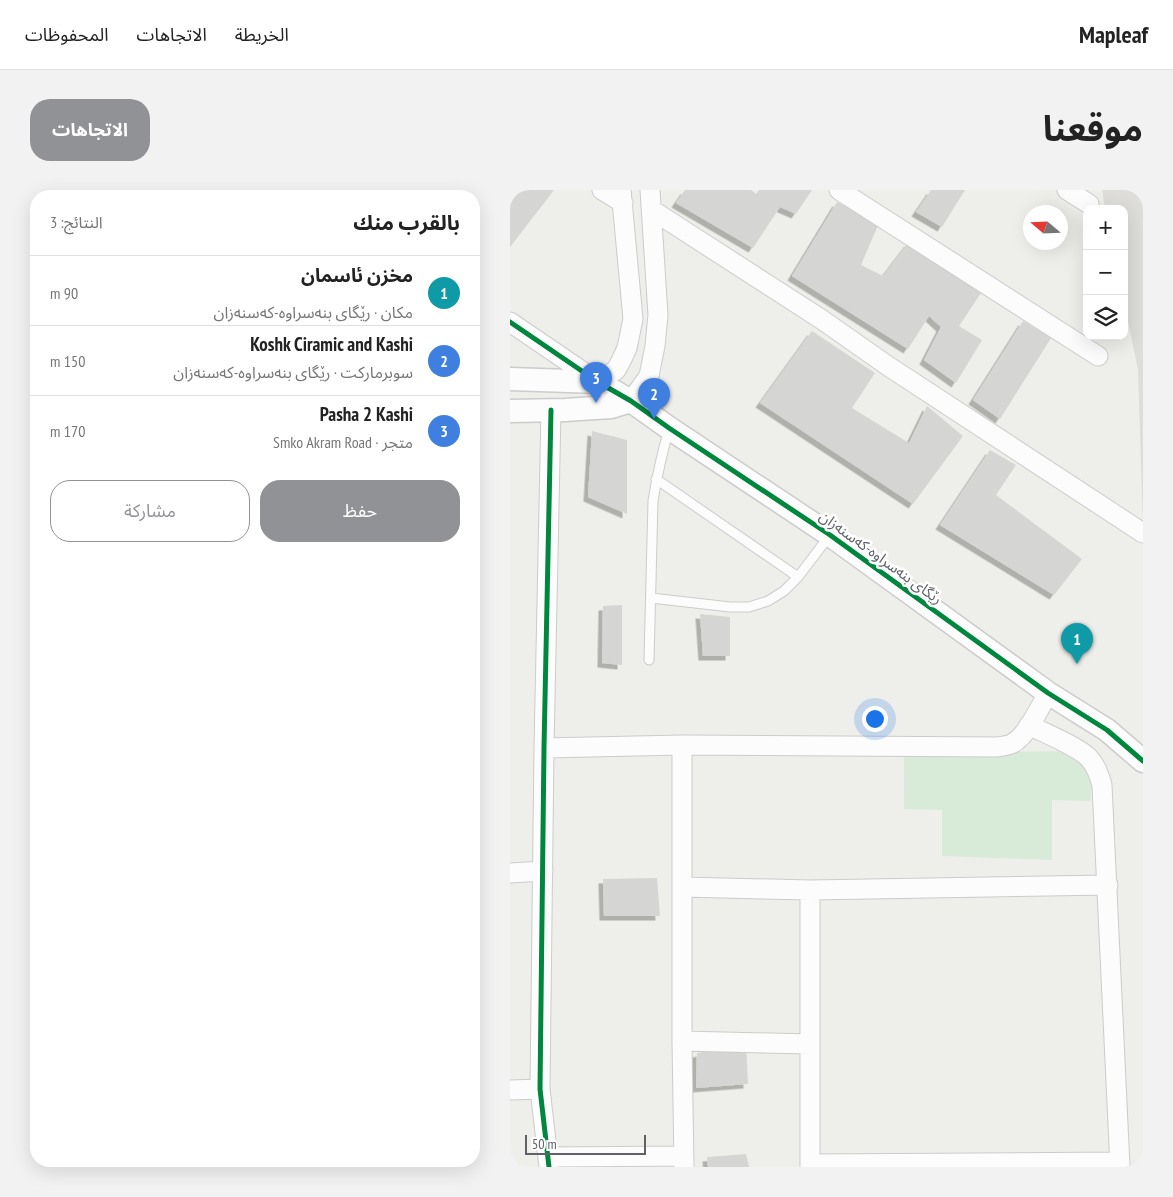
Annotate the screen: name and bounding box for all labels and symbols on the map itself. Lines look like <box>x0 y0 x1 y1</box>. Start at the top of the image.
north arrow <box>1023 205 1068 250</box>
pin: 3 <box>580 362 612 403</box>
pin: 2 <box>638 378 670 419</box>
street label: رێگای بنەسراوە-کەسنەزان <box>816 506 946 608</box>
pin: 1 <box>1061 623 1093 664</box>
your location <box>862 706 888 732</box>
scale bar <box>525 1132 646 1155</box>

